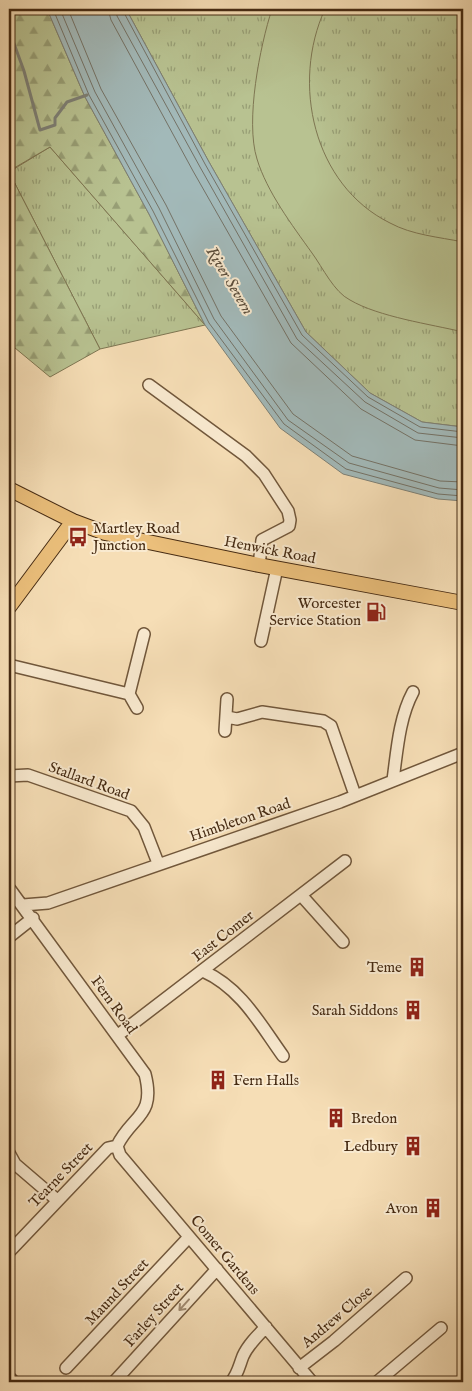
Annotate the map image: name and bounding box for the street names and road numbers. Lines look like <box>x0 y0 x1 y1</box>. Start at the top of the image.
street label: Henwick Road <box>223 532 318 568</box>
street label: Stallard Road <box>46 758 133 805</box>
street label: Himbleton Road <box>187 794 294 846</box>
street label: East Comer <box>188 906 258 966</box>
street label: Fern Road <box>87 972 142 1038</box>
street label: Tearne Street <box>25 1138 97 1212</box>
street label: Comer Gardens <box>186 1211 264 1299</box>
street label: Maund Street <box>81 1254 153 1330</box>
street label: Farley Street <box>120 1279 188 1351</box>
street label: Andrew Close <box>297 1282 376 1353</box>

